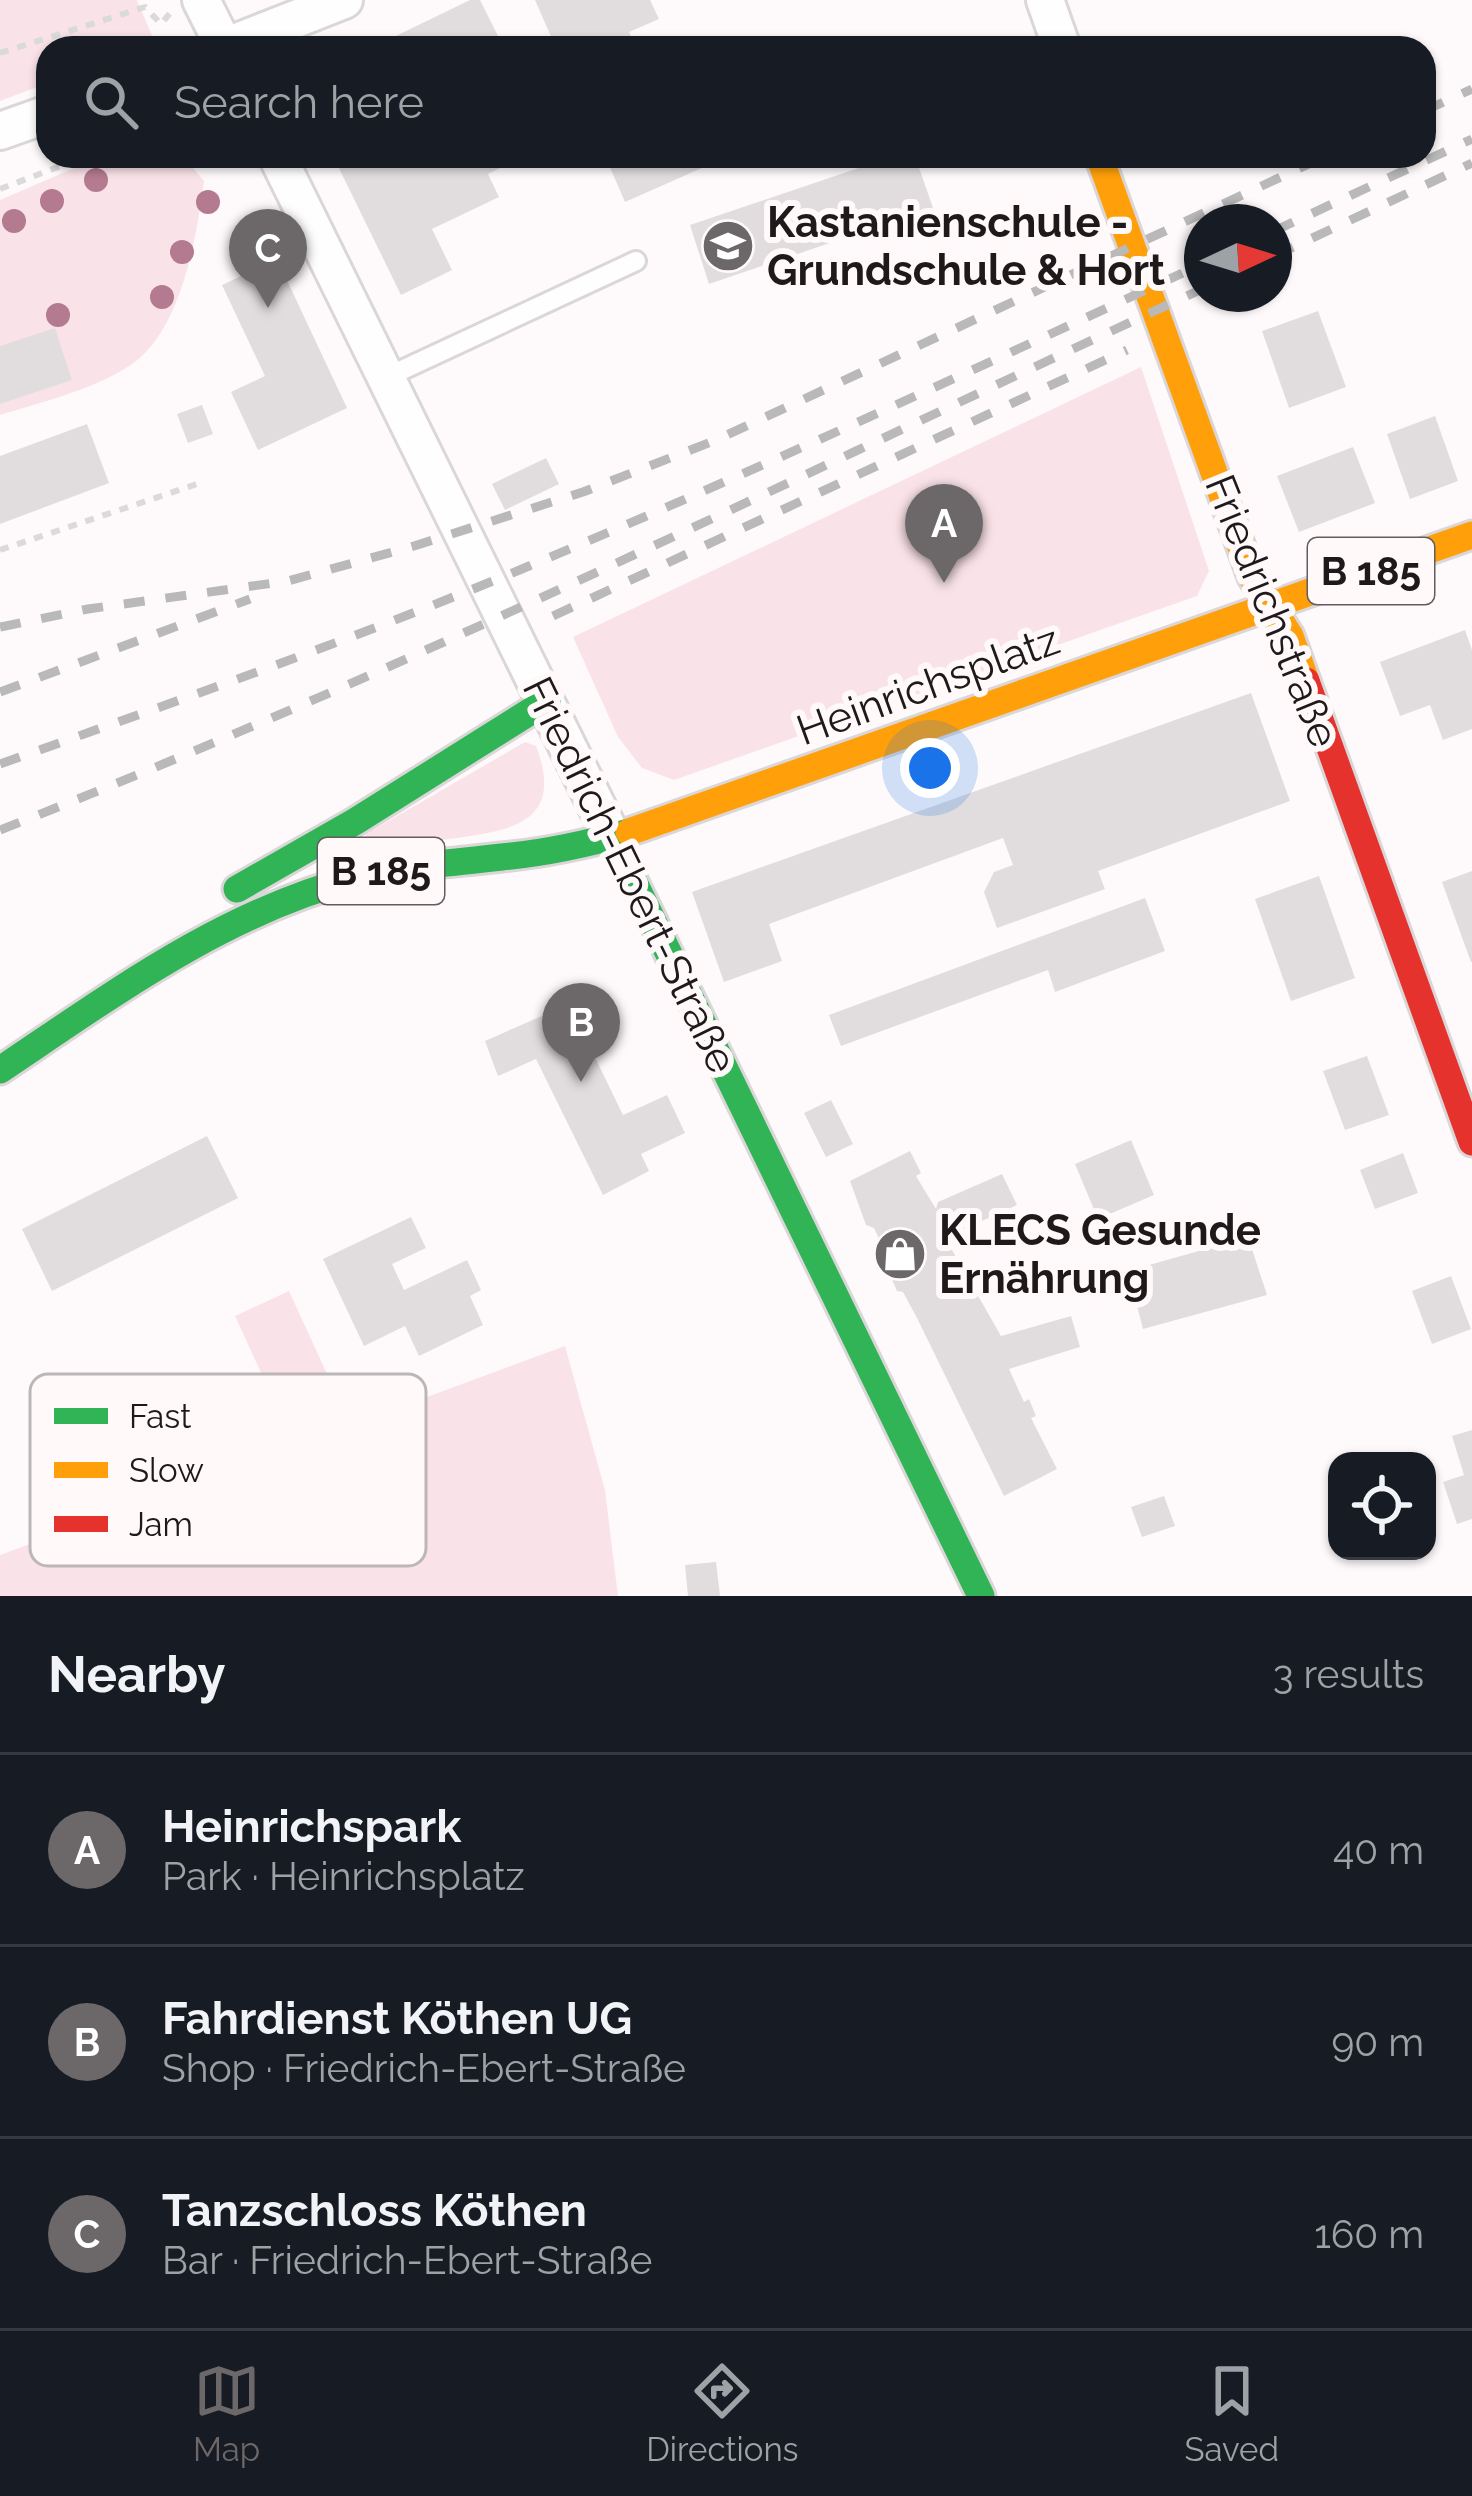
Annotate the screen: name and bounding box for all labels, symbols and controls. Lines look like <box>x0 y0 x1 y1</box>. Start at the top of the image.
search box <box>36 36 1436 168</box>
icon: search <box>78 69 144 135</box>
text: Search here <box>174 76 424 129</box>
place label: Kastanienschule - Grundschule & Hort <box>767 198 1165 295</box>
north arrow <box>1184 204 1292 312</box>
pin: C <box>229 209 307 308</box>
school or university icon: Kastanienschule - Grundschule & Hort <box>700 218 756 274</box>
street label: Friedrichstraße <box>1195 468 1349 754</box>
pin: A <box>905 484 983 583</box>
road number: B 185 <box>1308 538 1434 604</box>
street label: Heinrichsplatz <box>790 615 1066 755</box>
street label: Friedrich-Ebert-Straße <box>513 669 747 1081</box>
your location <box>900 738 960 798</box>
road number: B 185 <box>318 838 444 904</box>
pin: B <box>542 983 620 1082</box>
place label: KLECS Gesunde Ernährung <box>939 1206 1261 1303</box>
shop icon: KLECS Gesunde Ernährung <box>872 1226 928 1282</box>
legend <box>30 1374 426 1566</box>
text: Fast <box>129 1397 191 1436</box>
text: Slow <box>129 1451 204 1490</box>
map controls <box>1328 1452 1436 1560</box>
button: locate <box>1328 1452 1436 1560</box>
text: Jam <box>129 1505 193 1544</box>
text: Nearby <box>48 1644 225 1704</box>
text: 3 results <box>1273 1651 1424 1697</box>
text: Heinrichspark <box>162 1800 461 1853</box>
text: A <box>74 1827 100 1873</box>
text: 40 m <box>1333 1827 1424 1873</box>
text: Park · Heinrichsplatz <box>162 1853 525 1899</box>
text: Fahrdienst Köthen UG <box>162 1992 632 2045</box>
text: B <box>74 2019 100 2065</box>
text: 90 m <box>1331 2019 1424 2065</box>
text: Shop · Friedrich-Ebert-Straße <box>162 2045 686 2091</box>
text: Tanzschloss Köthen <box>162 2184 587 2237</box>
text: C <box>74 2211 100 2257</box>
text: 160 m <box>1314 2211 1424 2257</box>
text: Bar · Friedrich-Ebert-Straße <box>162 2237 652 2283</box>
tab: Map <box>193 2358 260 2469</box>
tab: Directions <box>646 2358 799 2469</box>
tab: Saved <box>1185 2358 1279 2469</box>

